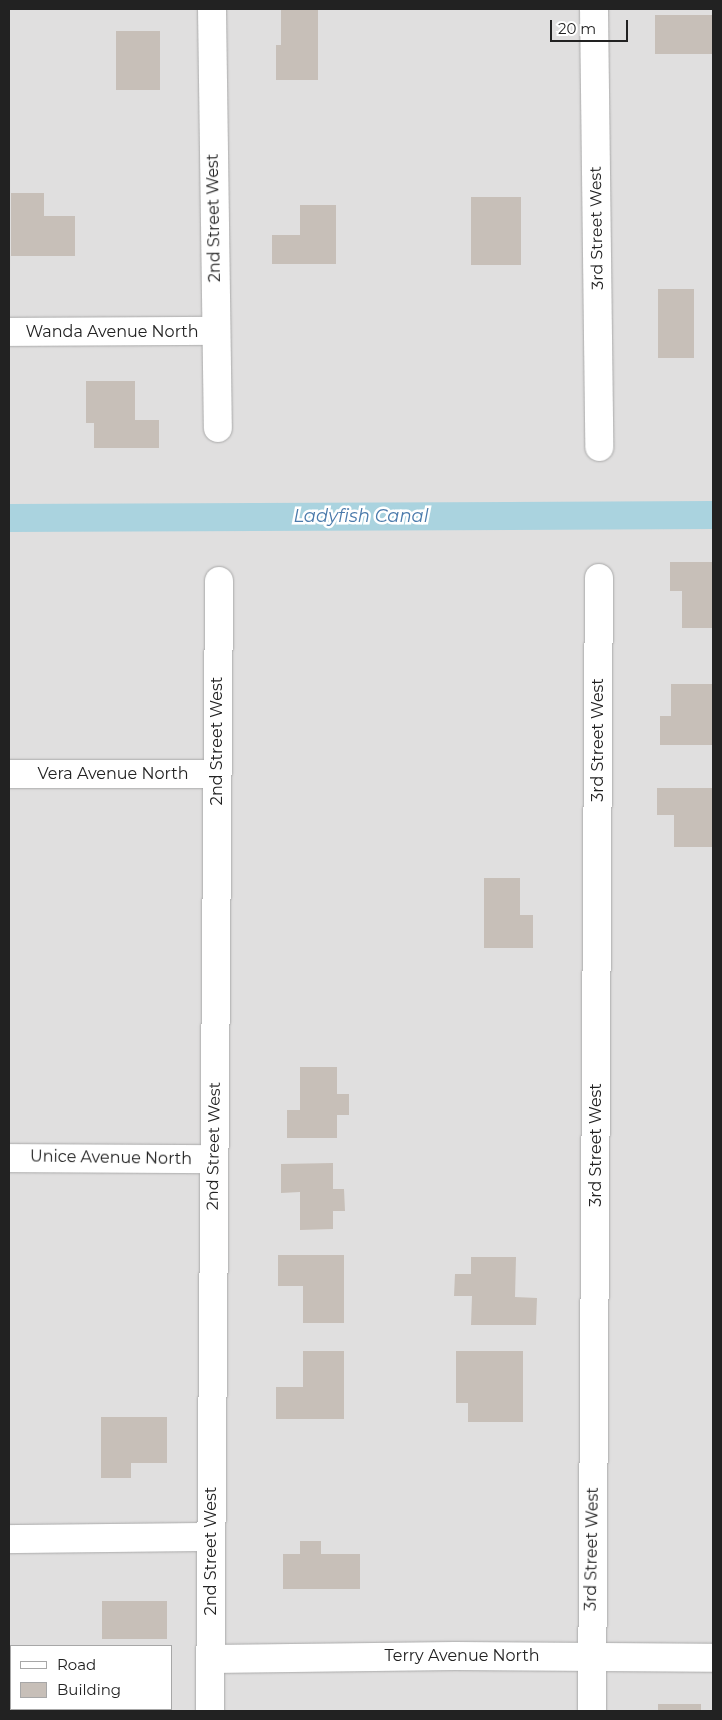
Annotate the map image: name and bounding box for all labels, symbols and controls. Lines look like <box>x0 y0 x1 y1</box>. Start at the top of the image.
scale bar <box>552 10 630 42</box>
text: 20 m <box>558 19 596 38</box>
street label: 2nd Street West <box>203 154 225 282</box>
street label: 3rd Street West <box>586 166 608 290</box>
street label: Wanda Avenue North <box>25 322 199 342</box>
water label: Ladyfish Canal <box>293 505 429 527</box>
street label: 2nd Street West <box>207 677 227 805</box>
street label: 3rd Street West <box>588 678 608 802</box>
street label: Vera Avenue North <box>38 764 188 784</box>
street label: 2nd Street West <box>203 1082 225 1210</box>
street label: 3rd Street West <box>586 1083 606 1207</box>
street label: Unice Avenue North <box>30 1147 192 1169</box>
street label: 2nd Street West <box>201 1487 221 1615</box>
street label: 3rd Street West <box>581 1487 603 1611</box>
legend <box>10 1645 172 1710</box>
street label: Terry Avenue North <box>384 1646 540 1666</box>
text: Road <box>57 1655 96 1674</box>
text: Building <box>57 1680 121 1699</box>

